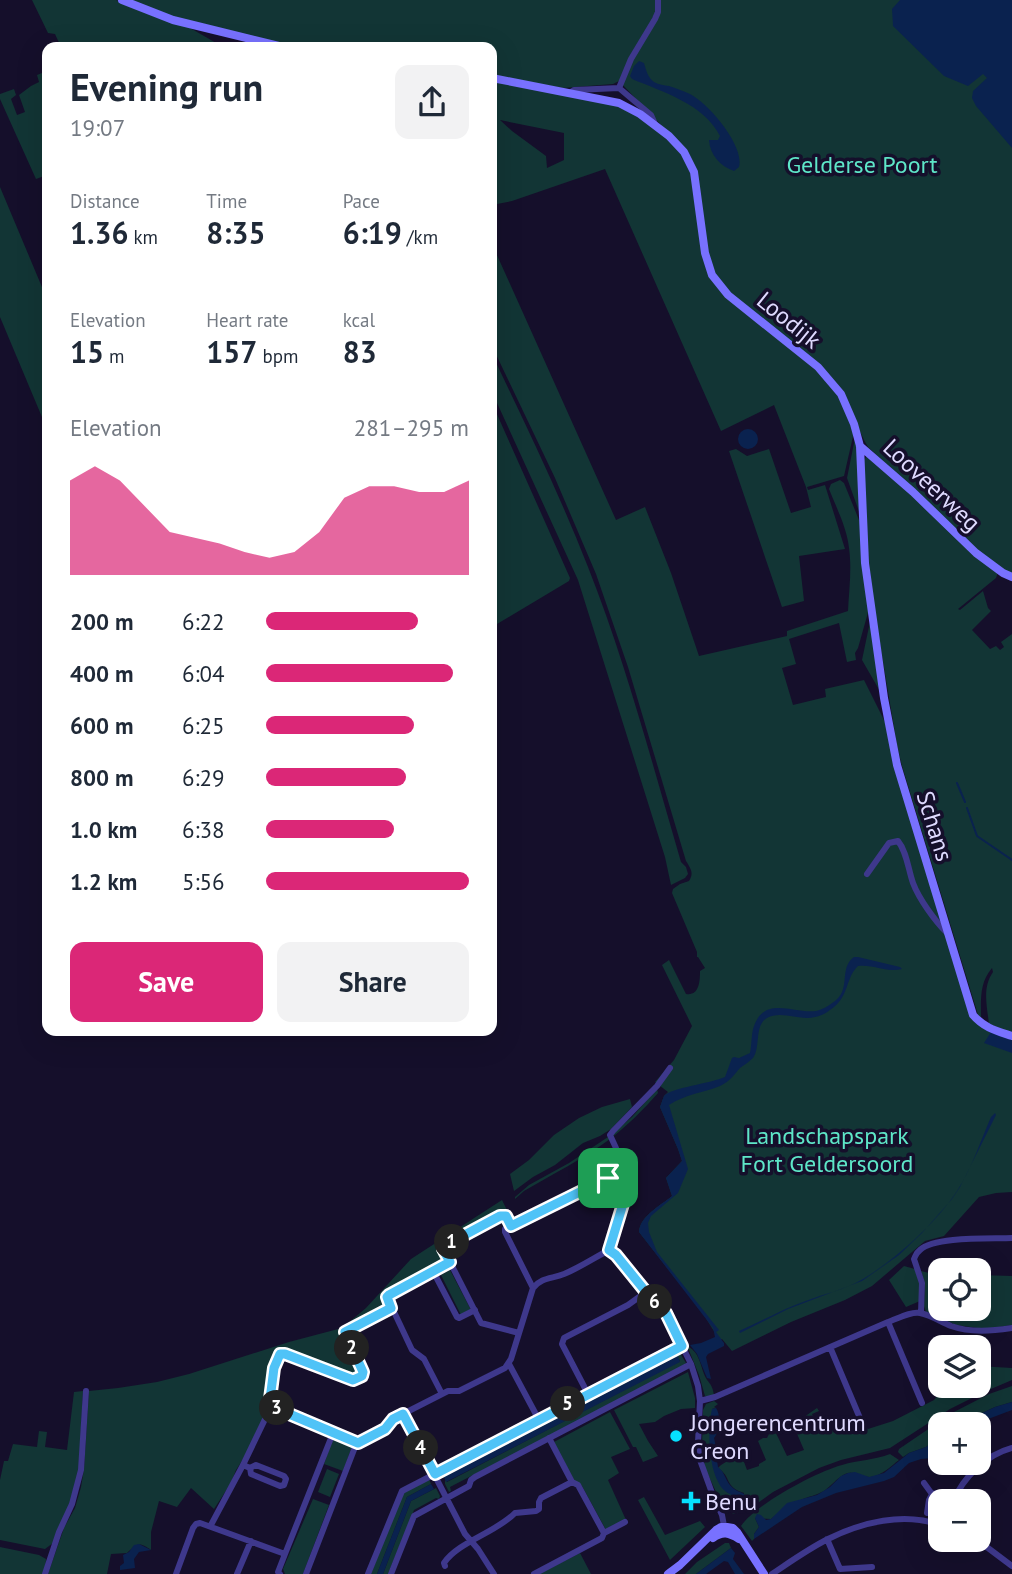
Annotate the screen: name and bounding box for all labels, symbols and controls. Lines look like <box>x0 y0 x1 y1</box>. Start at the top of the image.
text: Evening run <box>70 62 263 111</box>
button: share <box>395 65 469 139</box>
text: 19:07 <box>70 113 125 142</box>
park label: Gelderse Poort <box>786 149 938 180</box>
text: Distance <box>70 189 140 213</box>
text: Time <box>206 189 247 213</box>
text: Pace <box>343 189 380 213</box>
text: 1.36 <box>70 213 128 252</box>
text: 8:35 <box>206 213 265 252</box>
text: 6:19 <box>343 213 402 252</box>
text: km <box>128 225 158 249</box>
text: /km <box>402 225 438 249</box>
street label: Loodijk <box>751 285 828 356</box>
text: Elevation <box>70 308 146 332</box>
text: Heart rate <box>206 308 288 332</box>
text: kcal <box>343 308 375 332</box>
text: 15 <box>70 332 104 371</box>
text: 157 <box>206 332 257 371</box>
text: 83 <box>343 332 377 371</box>
text: m <box>104 344 125 368</box>
text: bpm <box>257 344 298 368</box>
text: Elevation <box>70 413 162 442</box>
text: 281–295 m <box>354 413 469 442</box>
street label: Looveerweg <box>877 432 987 538</box>
text: 200 m <box>70 607 133 636</box>
text: 6:22 <box>182 607 225 636</box>
text: 400 m <box>70 659 133 688</box>
text: 6:04 <box>182 659 225 688</box>
text: 600 m <box>70 711 133 740</box>
text: 6:25 <box>182 711 225 740</box>
text: 800 m <box>70 763 133 792</box>
text: 6:29 <box>182 763 225 792</box>
street label: Schans <box>910 787 960 865</box>
text: 1.0 km <box>70 815 137 844</box>
text: 6:38 <box>182 815 225 844</box>
text: 1.2 km <box>70 867 137 896</box>
text: 5:56 <box>182 867 225 896</box>
button: Save <box>70 942 263 1022</box>
button: Share <box>277 942 469 1022</box>
park label: Landschapspark Fort Geldersoord <box>741 1120 913 1179</box>
pin <box>578 1148 638 1208</box>
icon: arrive <box>589 1159 627 1197</box>
pin: 1 <box>434 1224 470 1260</box>
text: 1 <box>446 1229 457 1253</box>
map controls <box>928 1258 991 1552</box>
button: locate <box>928 1258 991 1321</box>
pin: 6 <box>638 1284 672 1320</box>
text: 6 <box>649 1289 660 1313</box>
pin: 2 <box>334 1330 370 1366</box>
text: 2 <box>346 1335 357 1359</box>
button: layers <box>928 1335 991 1398</box>
pin: 5 <box>550 1386 586 1422</box>
pin: 3 <box>260 1390 294 1426</box>
text: 5 <box>562 1391 573 1415</box>
text: 3 <box>271 1395 282 1419</box>
place label: Jongerencentrum Creon <box>689 1407 866 1466</box>
button: + <box>928 1412 991 1475</box>
marker: Jongerencentrum Creon <box>668 1428 684 1444</box>
pin: 4 <box>404 1430 438 1466</box>
text: 4 <box>415 1435 426 1459</box>
place label: Benu <box>705 1486 757 1517</box>
button: − <box>928 1489 991 1552</box>
marker: Benu <box>683 1493 699 1509</box>

